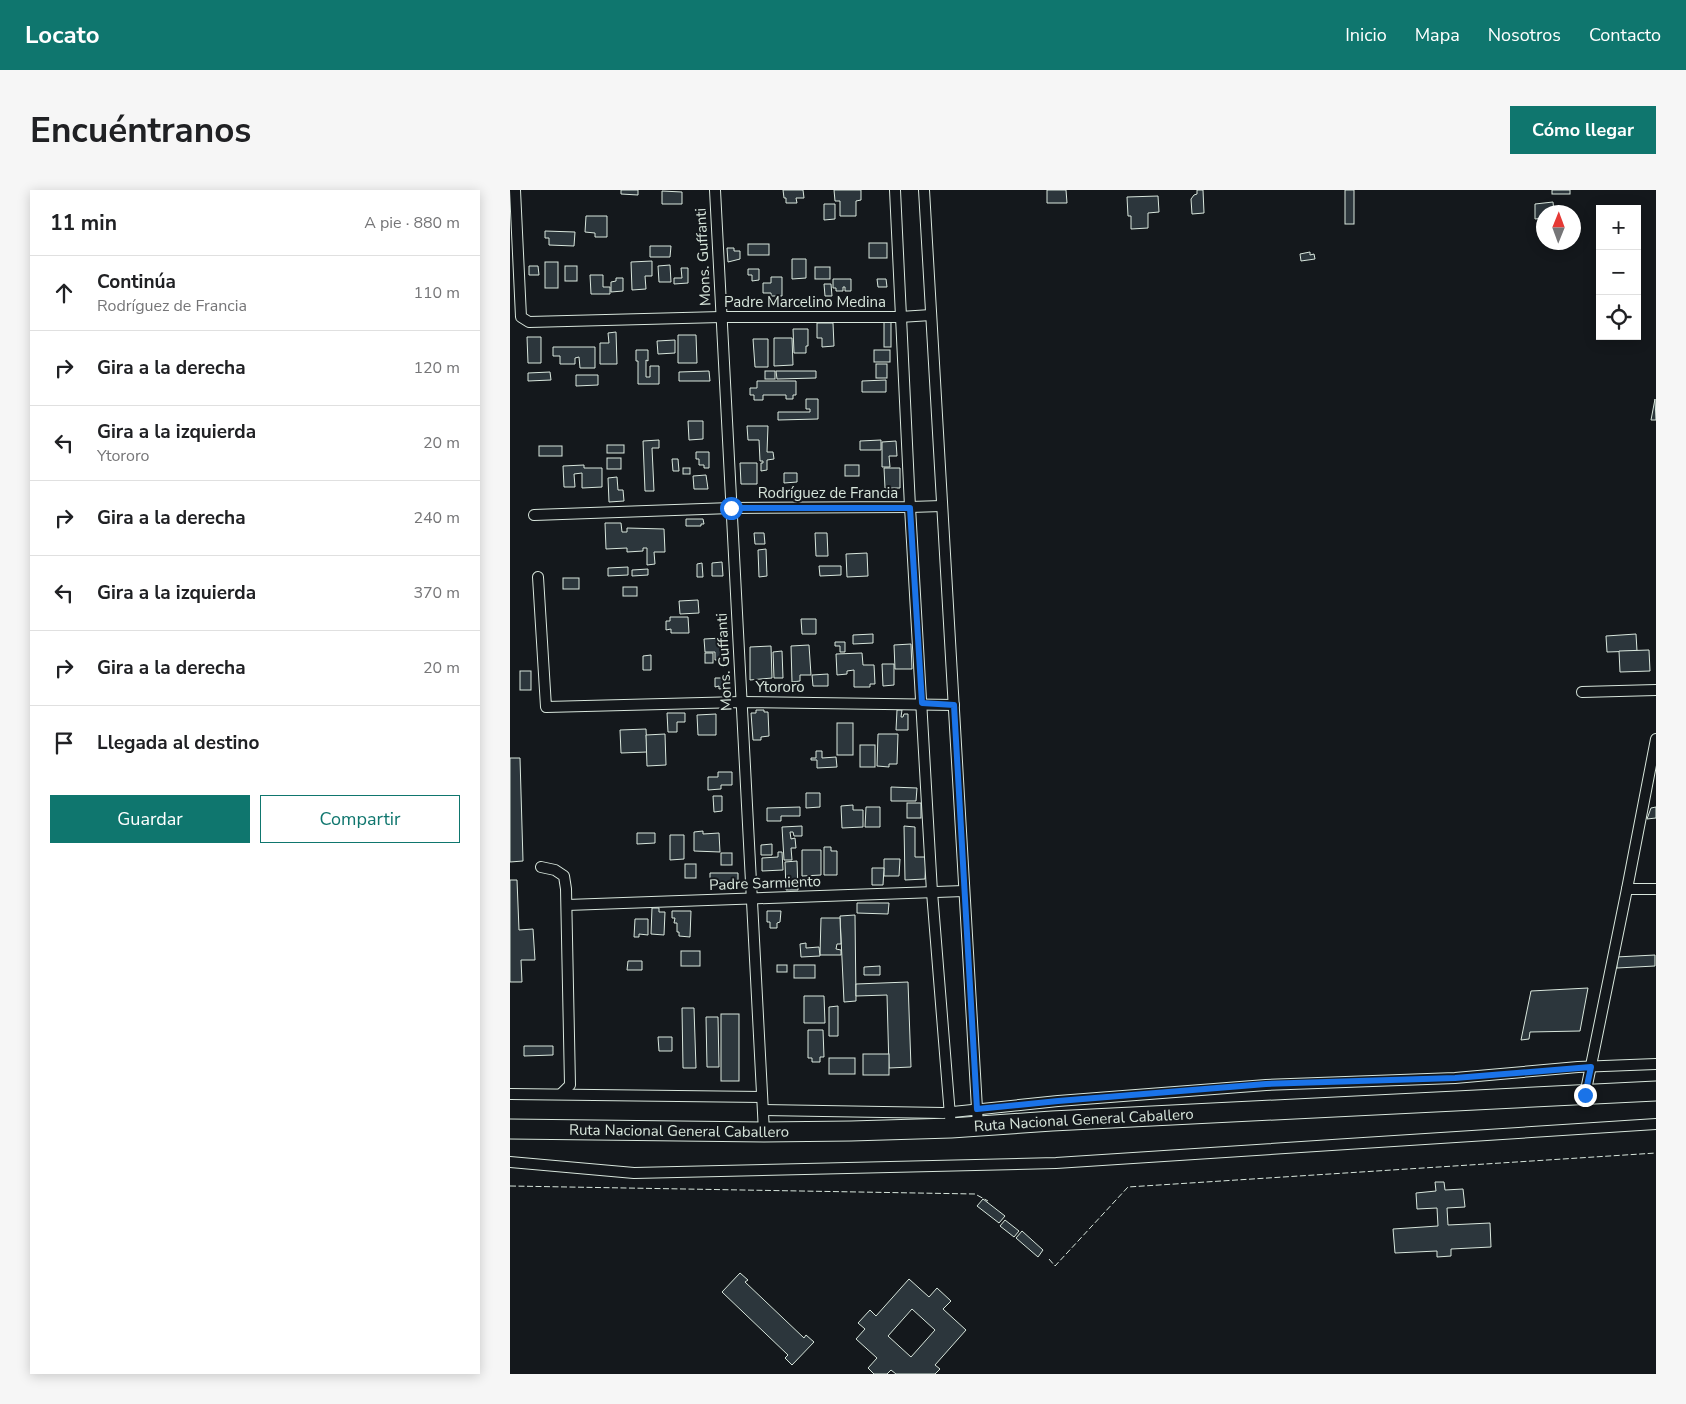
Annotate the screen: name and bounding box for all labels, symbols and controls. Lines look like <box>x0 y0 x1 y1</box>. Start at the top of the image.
text: Locato <box>25 19 100 51</box>
text: Inicio <box>1345 23 1387 47</box>
text: Mapa <box>1415 23 1460 47</box>
text: Nosotros <box>1488 23 1561 47</box>
text: Contacto <box>1589 23 1661 47</box>
button: Cómo llegar <box>1510 106 1656 154</box>
text: Encuéntranos <box>30 107 251 154</box>
north arrow <box>1536 205 1581 250</box>
map controls <box>1596 205 1641 340</box>
button: + <box>1596 205 1641 250</box>
street label: Mons. Guffanti <box>690 207 716 307</box>
text: 11 min <box>50 209 117 237</box>
text: A pie · 880 m <box>364 212 460 234</box>
button: − <box>1596 250 1641 295</box>
text: Continúa <box>97 269 176 295</box>
icon: ahead <box>50 279 78 307</box>
text: 110 m <box>413 282 460 304</box>
street label: Padre Marcelino Medina <box>724 292 886 312</box>
text: Rodríguez de Francia <box>97 295 247 317</box>
button: locate <box>1596 295 1641 340</box>
icon: right <box>50 354 78 382</box>
text: Gira a la derecha <box>97 355 246 381</box>
text: 120 m <box>413 357 460 379</box>
text: Gira a la izquierda <box>97 419 256 445</box>
icon: left <box>50 429 78 457</box>
text: 20 m <box>423 432 460 454</box>
text: Ytororo <box>97 445 149 467</box>
street label: Rodríguez de Francia <box>758 483 898 503</box>
route start <box>720 497 743 520</box>
icon: right <box>50 504 78 532</box>
text: Gira a la derecha <box>97 505 246 531</box>
text: 240 m <box>413 507 460 529</box>
icon: left <box>50 579 78 607</box>
text: Gira a la izquierda <box>97 580 256 606</box>
text: 370 m <box>413 582 460 604</box>
street label: Mons. Guffanti <box>711 612 737 712</box>
icon: right <box>50 654 78 682</box>
text: Gira a la derecha <box>97 655 246 681</box>
text: 20 m <box>423 657 460 679</box>
street label: Ytororo <box>754 677 805 697</box>
icon: arrive <box>50 729 78 757</box>
text: Llegada al destino <box>97 730 259 756</box>
button: Guardar <box>50 795 250 843</box>
button: Compartir <box>260 795 460 843</box>
street label: Padre Sarmiento <box>709 871 821 895</box>
route end <box>1574 1084 1597 1107</box>
street label: Ruta Nacional General Caballero <box>973 1104 1194 1136</box>
street label: Ruta Nacional General Caballero <box>569 1120 789 1142</box>

